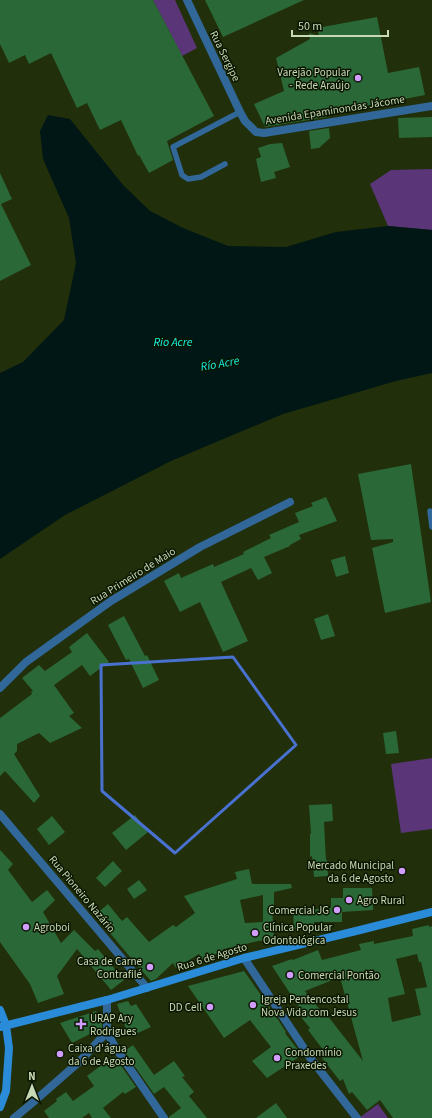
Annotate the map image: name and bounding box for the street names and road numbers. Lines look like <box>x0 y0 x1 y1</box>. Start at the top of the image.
street label: Rua Sergipe <box>206 28 244 84</box>
street label: Avenida Epaminondas Jácome <box>264 92 406 128</box>
street label: Rua Primeiro de Maio <box>88 544 178 608</box>
street label: Rua Pioneiro Nazário <box>45 852 119 936</box>
street label: Rua 6 de Agosto <box>175 939 249 975</box>

